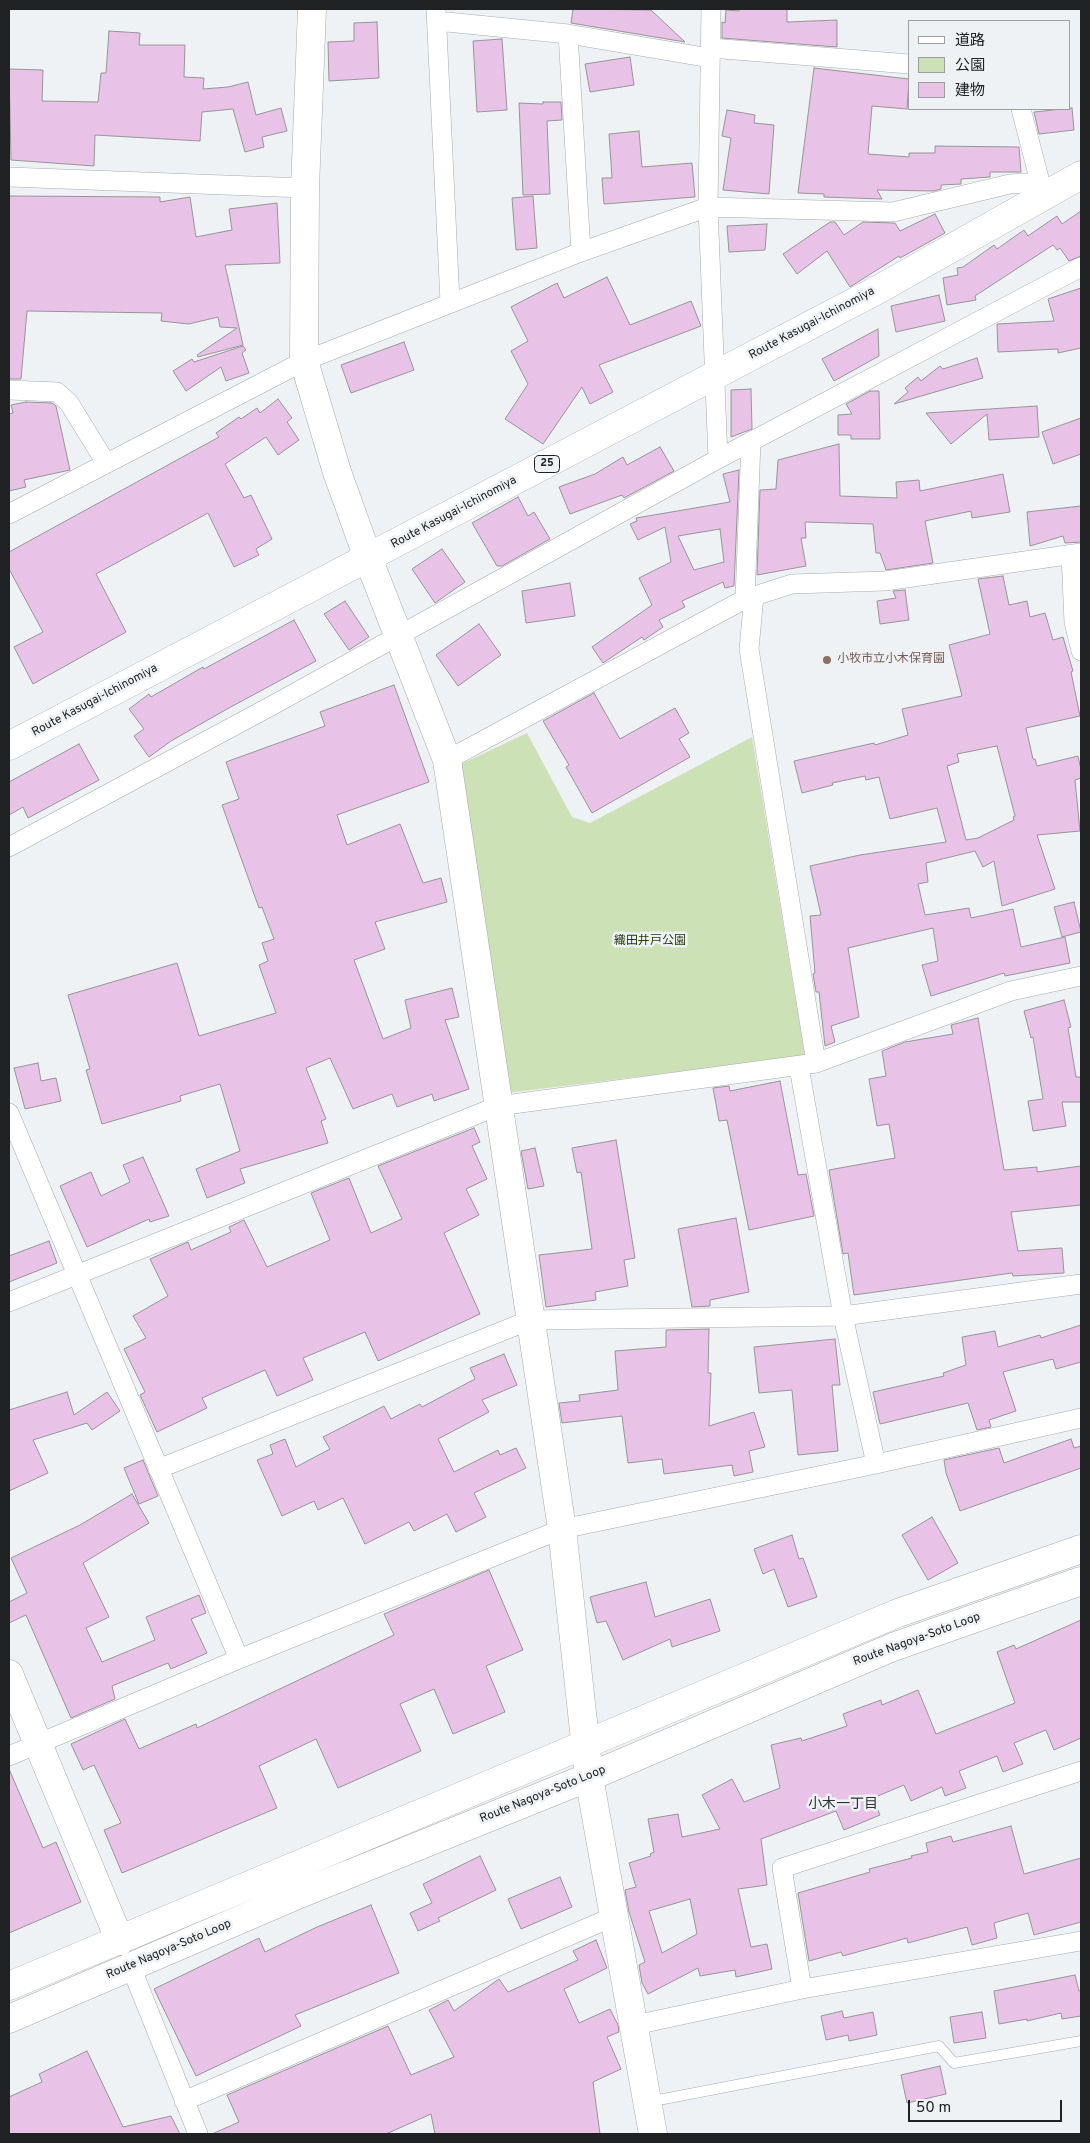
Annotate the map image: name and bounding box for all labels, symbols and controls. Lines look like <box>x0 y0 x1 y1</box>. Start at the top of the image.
legend <box>908 20 1070 110</box>
text: 道路 <box>955 32 985 51</box>
text: 公園 <box>955 57 985 76</box>
text: 建物 <box>955 82 985 101</box>
street label: Route Kasugai-Ichinomiya <box>747 285 877 363</box>
road number: 25 <box>534 456 560 472</box>
street label: Route Kasugai-Ichinomiya <box>389 474 519 552</box>
place label: 小牧市立小木保育園 <box>837 653 945 667</box>
marker: 小牧市立小木保育園 <box>821 654 833 666</box>
street label: Route Kasugai-Ichinomiya <box>30 662 160 740</box>
park label: 織田井戸公園 <box>614 935 686 949</box>
street label: Route Nagoya-Soto Loop <box>851 1610 983 1670</box>
street label: Route Nagoya-Soto Loop <box>478 1763 608 1827</box>
district label: 小木一丁目 <box>808 1797 878 1813</box>
street label: Route Nagoya-Soto Loop <box>104 1917 234 1983</box>
scale bar <box>910 2090 1064 2122</box>
text: 50 m <box>916 2099 951 2118</box>

